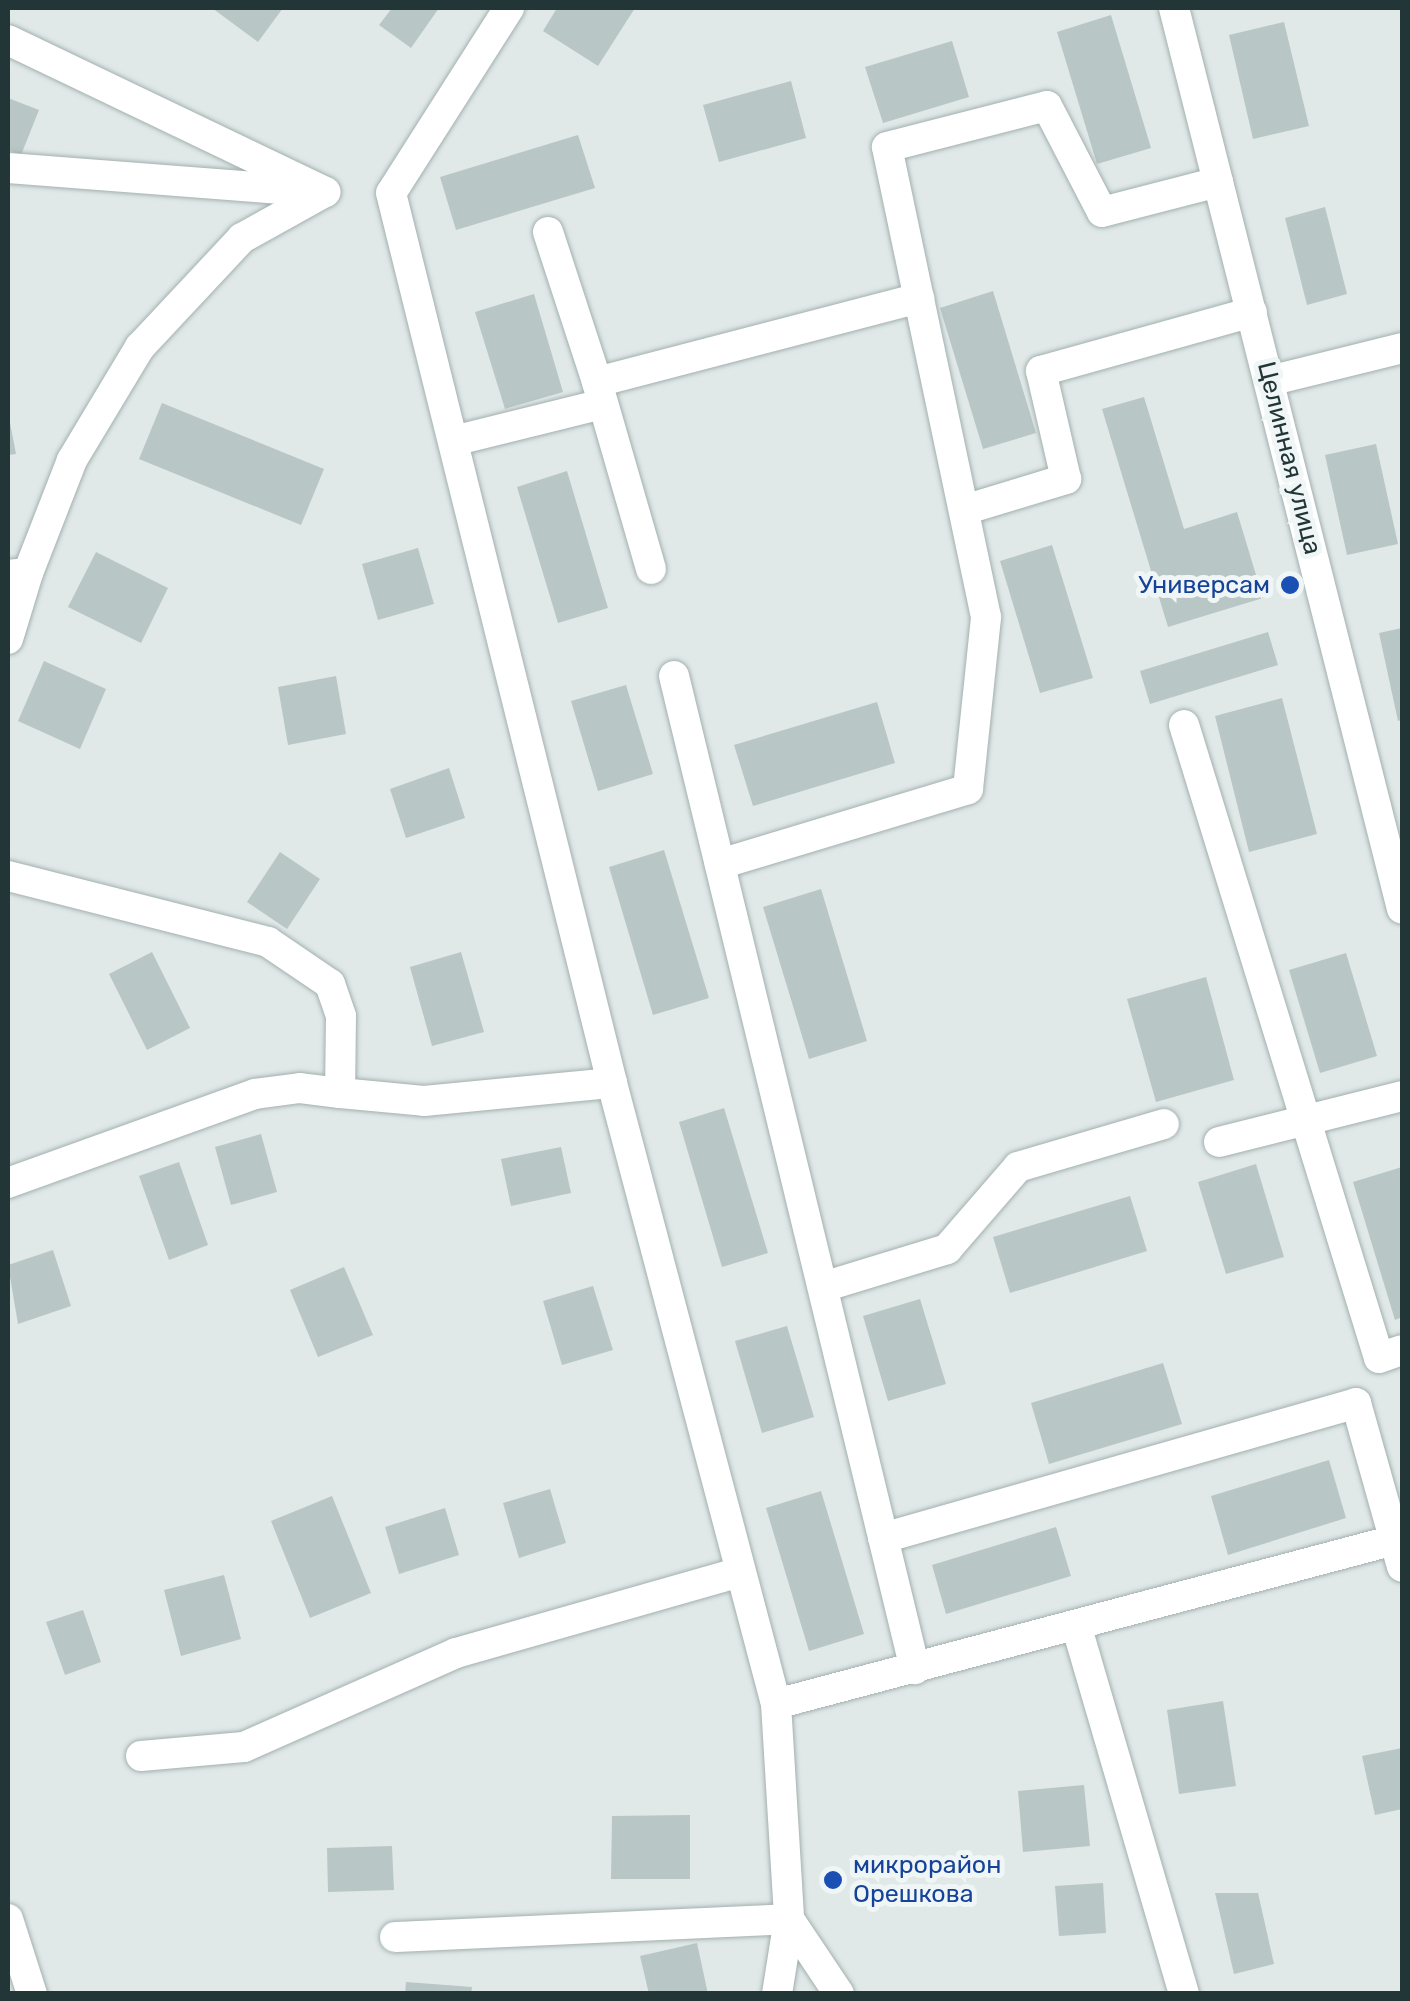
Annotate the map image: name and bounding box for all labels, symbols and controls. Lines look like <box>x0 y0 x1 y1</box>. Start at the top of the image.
street label: Целинная улица <box>1251 358 1327 558</box>
place label: Универсам <box>1138 570 1270 600</box>
marker: Универсам <box>1279 574 1301 596</box>
place label: микрорайон Орешкова <box>853 1851 1001 1910</box>
marker: микрорайон Орешкова <box>822 1869 844 1891</box>

